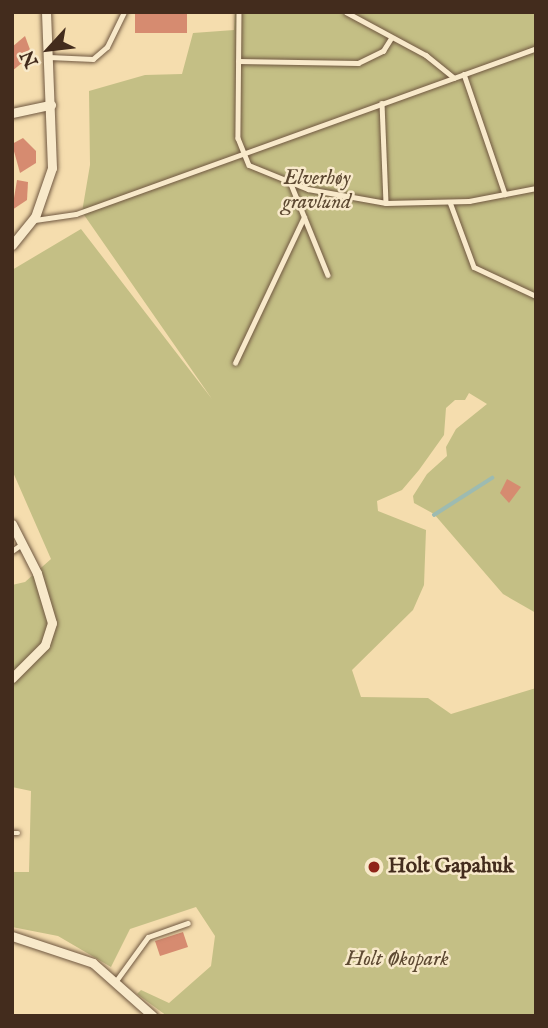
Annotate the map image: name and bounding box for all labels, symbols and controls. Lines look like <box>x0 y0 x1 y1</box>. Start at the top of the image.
north arrow <box>14 14 84 84</box>
text: N <box>16 46 45 71</box>
park label: Elverhøy gravlund <box>283 166 351 216</box>
place label: Holt Gapahuk <box>388 854 514 880</box>
marker: Holt Gapahuk <box>366 859 382 875</box>
park label: Holt Økopark <box>345 947 449 973</box>

